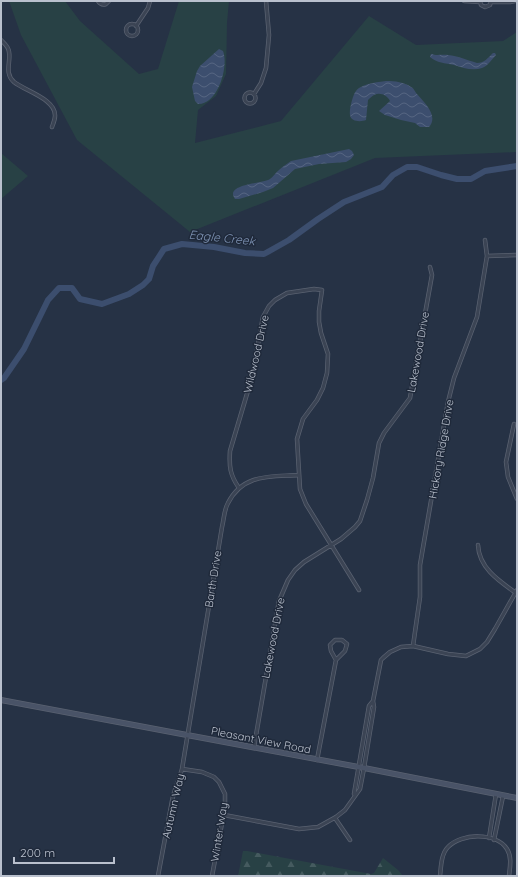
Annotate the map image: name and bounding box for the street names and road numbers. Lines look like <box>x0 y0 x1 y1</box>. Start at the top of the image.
street label: Lakewood Drive <box>404 310 432 394</box>
street label: Wildwood Drive <box>240 314 272 394</box>
street label: Hickory Ridge Drive <box>425 398 457 500</box>
street label: Barth Drive <box>202 549 224 609</box>
street label: Lakewood Drive <box>258 596 288 680</box>
street label: Pleasant View Road <box>210 723 312 757</box>
street label: Autumn Way <box>159 772 187 840</box>
street label: Winter Way <box>207 801 231 863</box>

